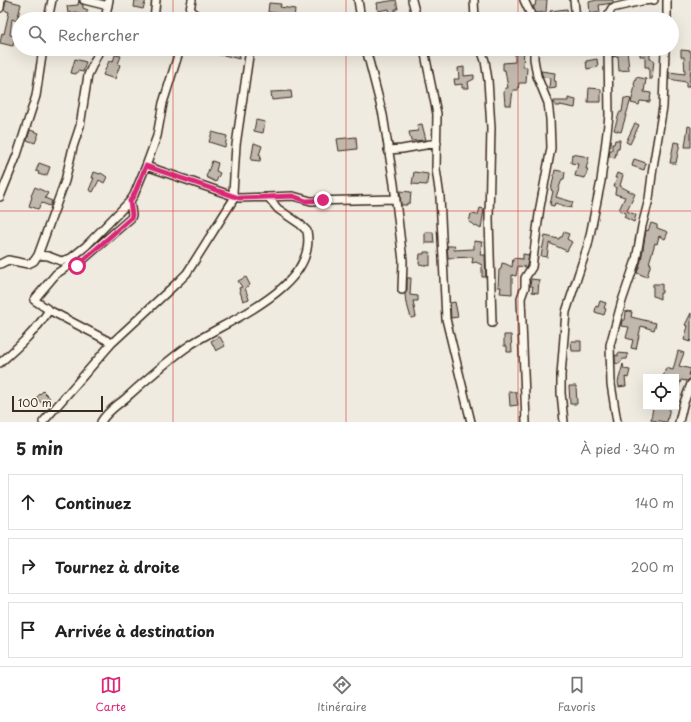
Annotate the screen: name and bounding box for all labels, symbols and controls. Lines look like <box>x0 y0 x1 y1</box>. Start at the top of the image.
search box <box>12 12 679 56</box>
icon: search <box>26 23 48 45</box>
text: Rechercher <box>58 23 139 46</box>
route end <box>314 191 332 209</box>
route start <box>68 257 86 275</box>
map controls <box>643 374 679 410</box>
button: locate <box>643 374 679 410</box>
scale bar <box>12 394 103 413</box>
text: 100 m <box>18 394 52 411</box>
text: 5 min <box>16 435 63 461</box>
text: À pied · 340 m <box>580 439 675 458</box>
icon: ahead <box>17 491 39 513</box>
text: Continuez <box>55 491 131 514</box>
text: 140 m <box>635 493 674 512</box>
icon: right <box>17 555 39 577</box>
text: Tournez à droite <box>55 555 180 578</box>
text: 200 m <box>631 557 674 576</box>
icon: arrive <box>17 619 39 641</box>
text: Arrivée à destination <box>55 619 215 642</box>
tab: Carte <box>96 674 126 715</box>
tab: Itinéraire <box>317 674 367 715</box>
tab: Favoris <box>558 674 595 715</box>

